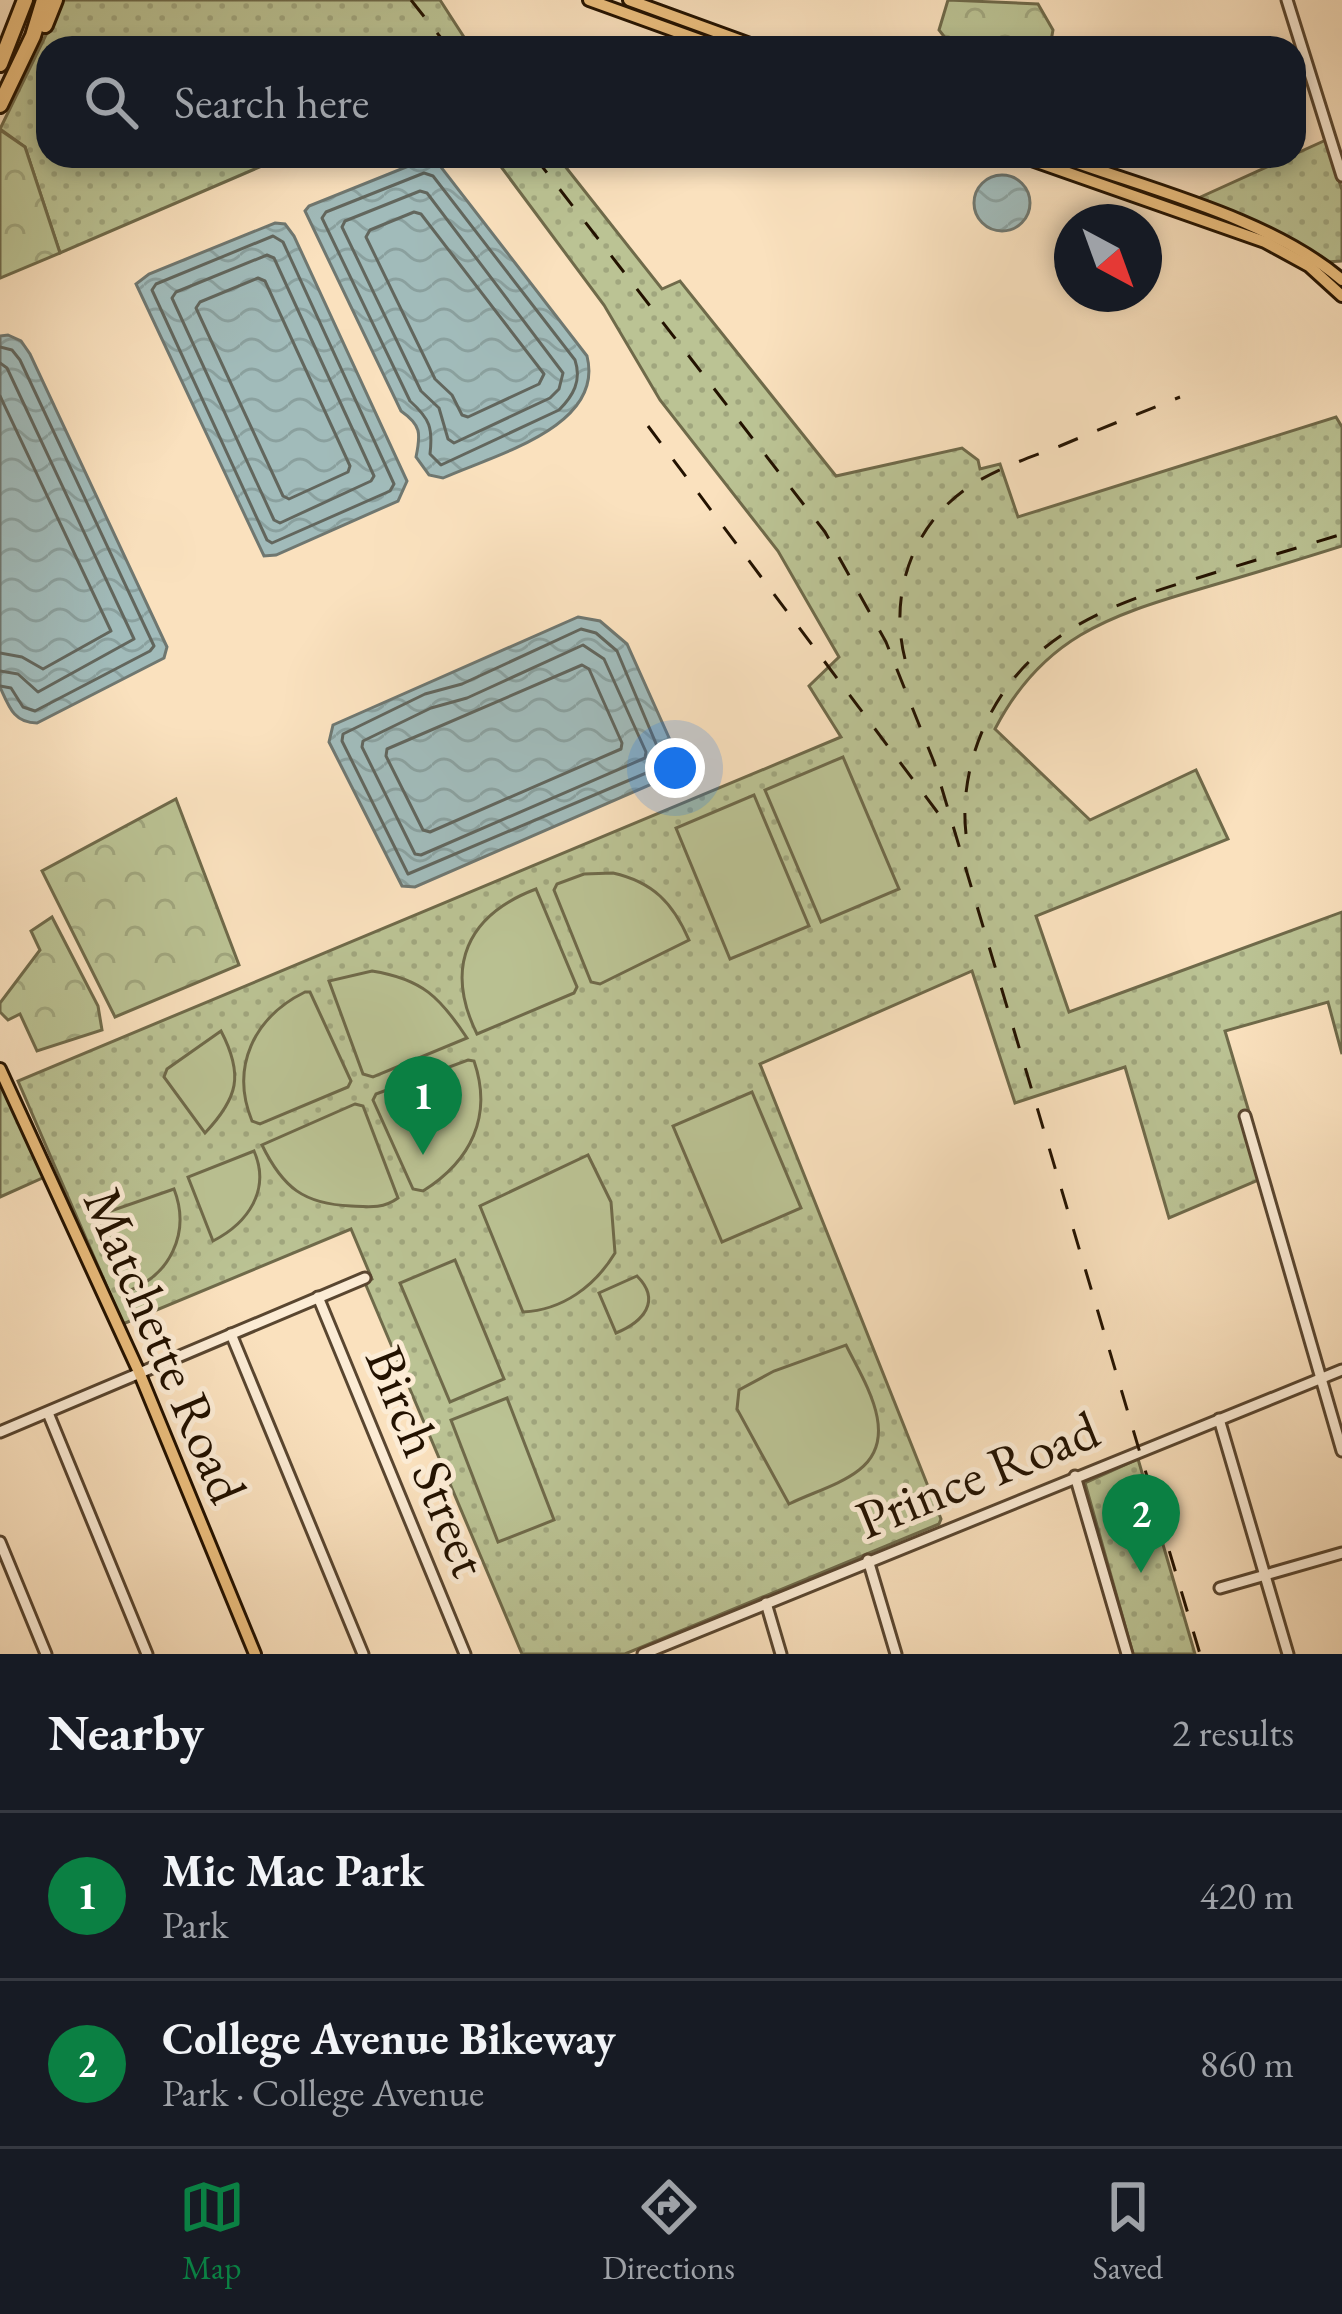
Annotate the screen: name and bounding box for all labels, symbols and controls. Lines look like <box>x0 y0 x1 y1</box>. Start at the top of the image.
search box <box>36 36 1306 168</box>
icon: search <box>78 69 144 135</box>
text: Search here <box>174 73 369 131</box>
north arrow <box>1054 204 1162 312</box>
your location <box>645 738 705 798</box>
pin: 1 <box>384 1056 462 1155</box>
street label: Matchette Road <box>68 1177 264 1514</box>
street label: Birch Street <box>350 1336 506 1586</box>
street label: Prince Road <box>845 1393 1109 1554</box>
pin: 2 <box>1102 1474 1180 1573</box>
text: Nearby <box>48 1699 204 1765</box>
text: 2 results <box>1172 1707 1294 1758</box>
text: Mic Mac Park <box>162 1841 424 1899</box>
text: 1 <box>77 1870 97 1921</box>
text: 420 m <box>1200 1870 1294 1921</box>
text: Park <box>162 1899 228 1950</box>
text: College Avenue Bikeway <box>162 2009 616 2067</box>
text: 2 <box>77 2038 97 2089</box>
text: 860 m <box>1200 2038 1294 2089</box>
text: Park · College Avenue <box>162 2067 484 2118</box>
tab: Map <box>179 2174 245 2289</box>
tab: Directions <box>602 2174 735 2289</box>
tab: Saved <box>1093 2174 1163 2289</box>

